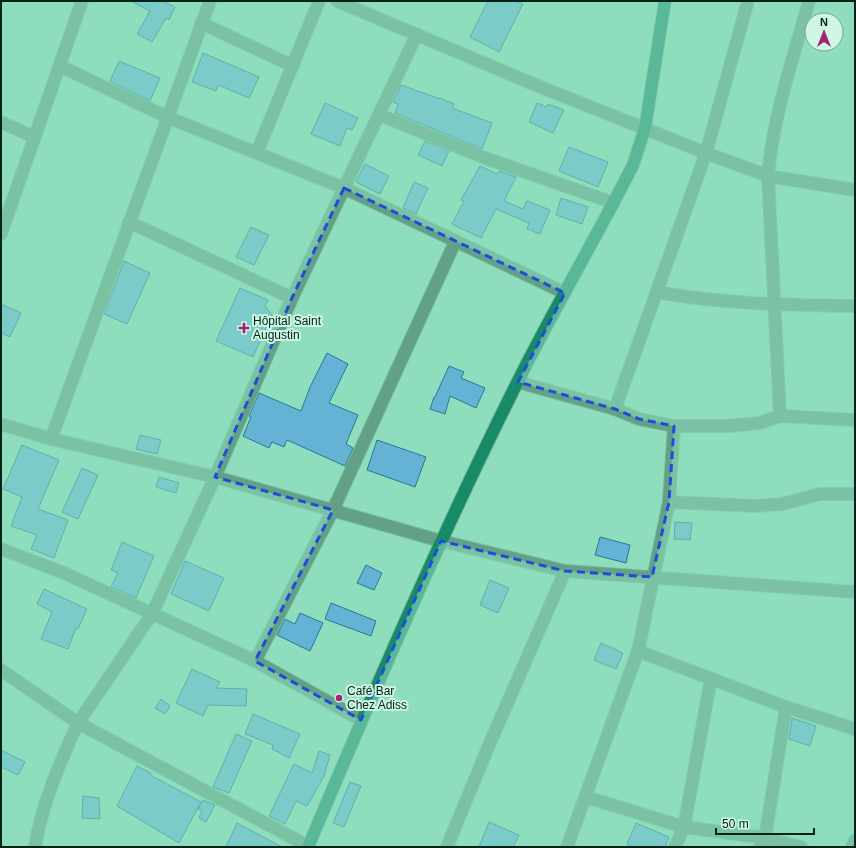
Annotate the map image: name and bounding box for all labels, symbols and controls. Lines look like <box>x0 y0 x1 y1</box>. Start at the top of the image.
north arrow <box>804 12 844 52</box>
text: N <box>820 16 828 28</box>
place label: Hôpital Saint Augustin <box>253 314 322 342</box>
marker: Hôpital Saint Augustin <box>238 322 250 334</box>
place label: Café Bar Chez Adiss <box>347 684 407 712</box>
marker: Café Bar Chez Adiss <box>334 693 344 703</box>
scale bar <box>716 810 814 836</box>
text: 50 m <box>722 817 749 831</box>

